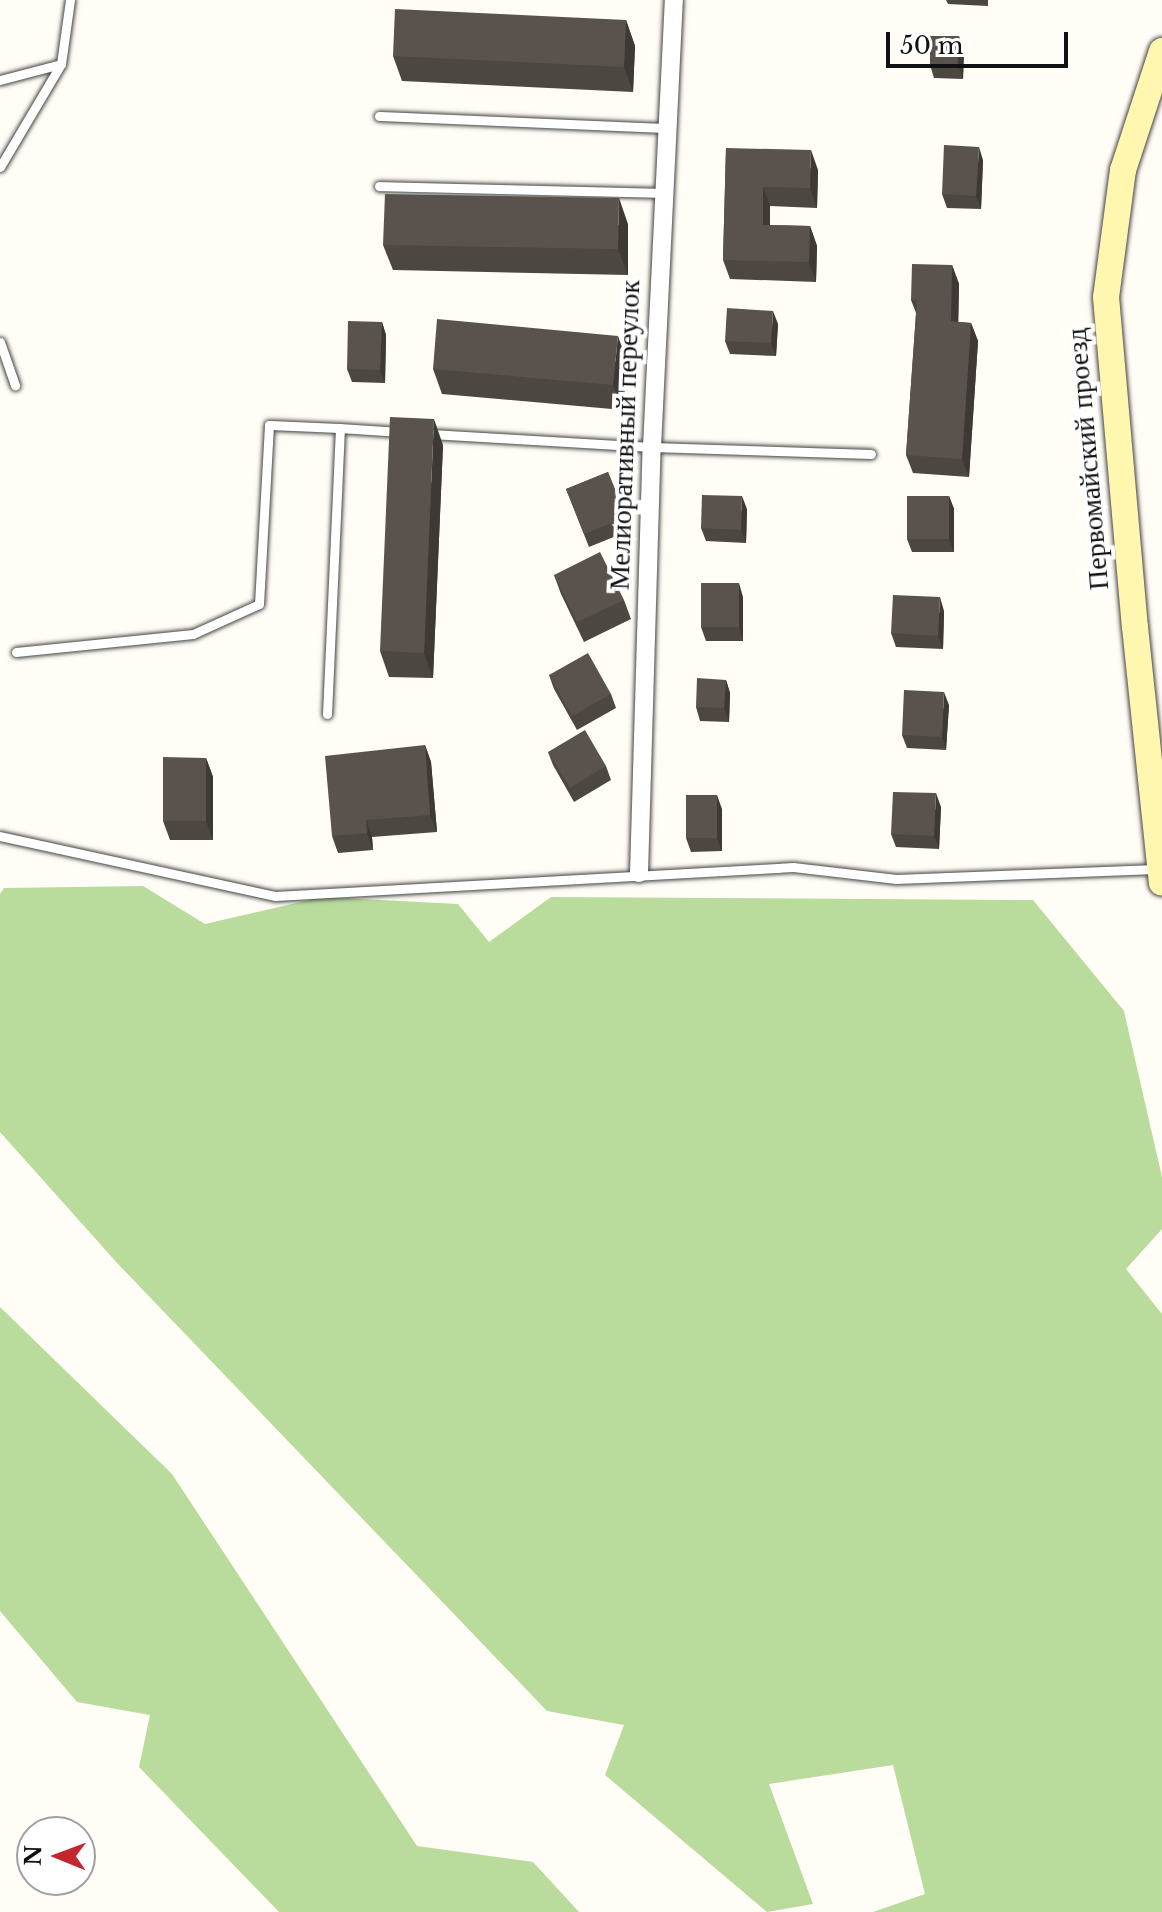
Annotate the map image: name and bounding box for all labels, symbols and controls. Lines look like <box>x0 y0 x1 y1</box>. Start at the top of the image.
scale bar <box>890 16 1072 66</box>
text: 50 m <box>900 31 963 60</box>
street label: Мелиоративный переулок <box>603 279 647 591</box>
street label: Первомайский проезд <box>1060 327 1116 591</box>
north arrow <box>16 1816 96 1896</box>
text: N <box>20 1845 47 1866</box>

